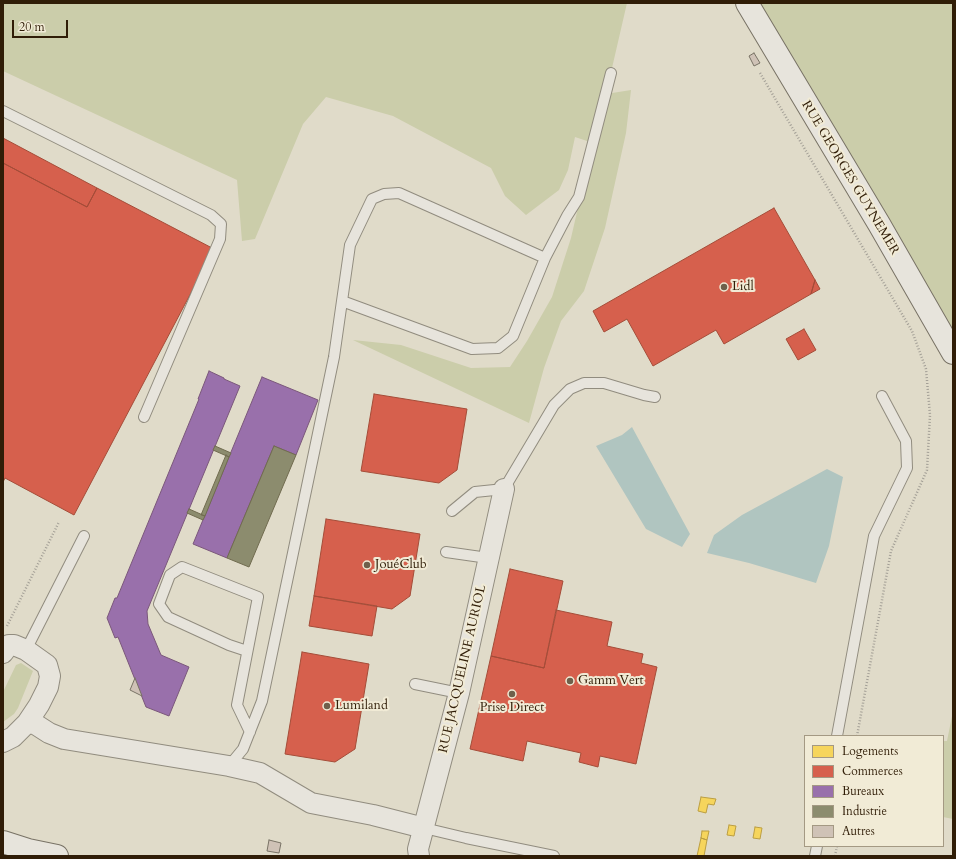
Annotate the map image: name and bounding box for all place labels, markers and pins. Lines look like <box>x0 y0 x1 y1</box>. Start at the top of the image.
place label: Lidl <box>732 279 754 295</box>
marker: Lidl <box>719 282 729 292</box>
place label: JouéClub <box>375 557 427 573</box>
marker: JouéClub <box>362 560 372 570</box>
place label: Gamm Vert <box>578 673 644 689</box>
marker: Gamm Vert <box>565 676 575 686</box>
marker: Prise Direct <box>507 689 517 699</box>
place label: Lumiland <box>335 698 388 714</box>
place label: Prise Direct <box>480 700 544 716</box>
marker: Lumiland <box>322 701 332 711</box>

